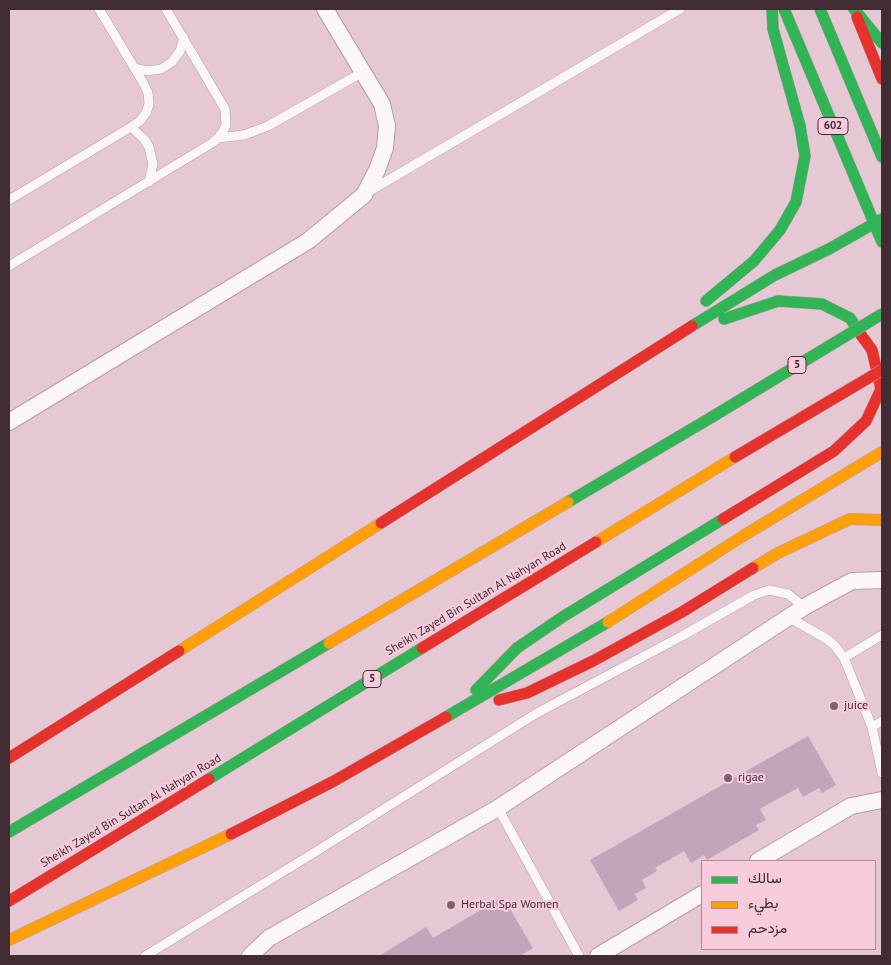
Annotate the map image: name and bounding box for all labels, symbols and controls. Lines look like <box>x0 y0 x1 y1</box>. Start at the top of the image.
road number: 602 <box>818 118 848 134</box>
road number: 5 <box>788 356 806 374</box>
street label: Sheikh Zayed Bin Sultan Al Nahyan Road <box>383 539 569 659</box>
road number: 5 <box>363 671 381 688</box>
place label: juice <box>844 699 868 713</box>
marker: juice <box>828 700 840 712</box>
street label: Sheikh Zayed Bin Sultan Al Nahyan Road <box>38 751 224 871</box>
place label: rigae <box>738 771 764 785</box>
marker: rigae <box>722 772 734 784</box>
legend <box>701 860 876 950</box>
text: سالك <box>748 868 782 887</box>
text: بطيء <box>748 893 778 912</box>
place label: Herbal Spa Women <box>461 898 559 912</box>
marker: Herbal Spa Women <box>445 899 457 911</box>
text: مزدحم <box>748 918 787 937</box>

